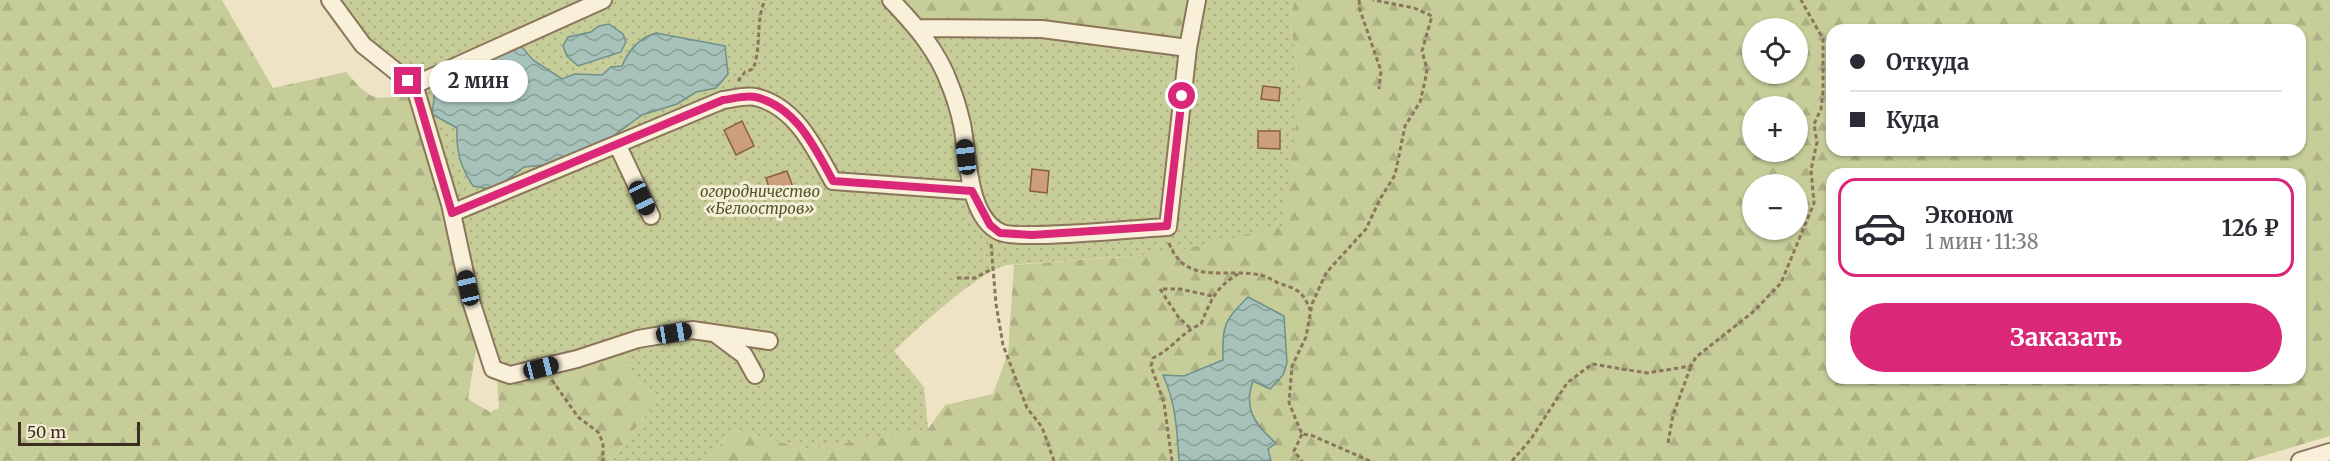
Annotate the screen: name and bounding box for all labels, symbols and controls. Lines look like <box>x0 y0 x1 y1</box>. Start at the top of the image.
map controls <box>1742 18 1808 240</box>
button: locate <box>1742 18 1808 84</box>
text: Откуда <box>1886 48 1969 76</box>
callout: 2 мин <box>429 60 528 102</box>
route end <box>394 67 421 94</box>
text: 2 мин <box>448 68 509 93</box>
route start <box>1168 82 1195 109</box>
button: + <box>1742 96 1808 162</box>
text: Куда <box>1886 106 1939 134</box>
car <box>955 138 977 176</box>
button: − <box>1742 174 1808 240</box>
car <box>626 178 658 218</box>
park label: огородничество «Белоостров» <box>700 182 820 218</box>
icon: car <box>1853 201 1907 255</box>
text: Эконом <box>1925 201 2013 229</box>
text: 126 ₽ <box>2222 214 2279 242</box>
text: 1 мин · 11:38 <box>1925 229 2039 254</box>
car <box>455 268 481 308</box>
button: Заказать <box>1850 303 2282 372</box>
car <box>655 321 693 345</box>
car <box>521 355 561 381</box>
scale bar <box>18 419 140 446</box>
text: 50 m <box>27 422 66 442</box>

